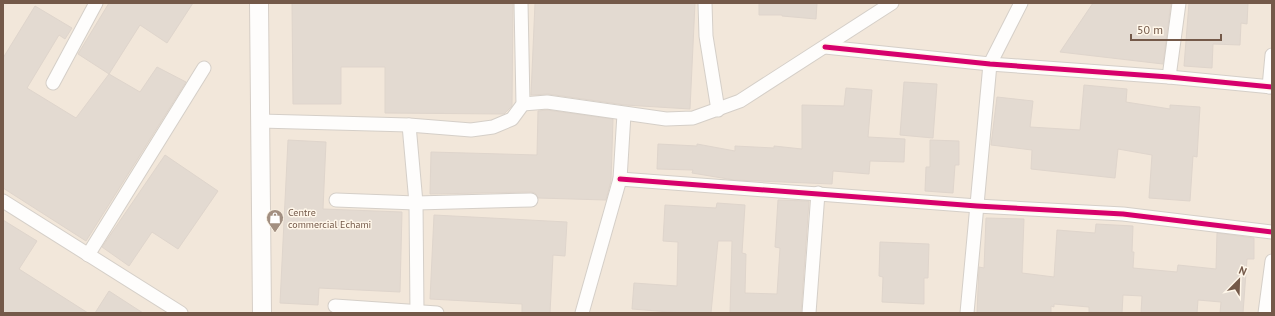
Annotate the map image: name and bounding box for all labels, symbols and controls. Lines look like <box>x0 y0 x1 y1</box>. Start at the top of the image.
scale bar <box>1131 16 1221 42</box>
text: 50 m <box>1137 22 1163 37</box>
place label: Centre commercial Echami <box>288 206 371 231</box>
shop icon: Centre commercial Echami <box>265 208 285 233</box>
north arrow <box>1219 260 1259 300</box>
text: N <box>1237 263 1249 279</box>

